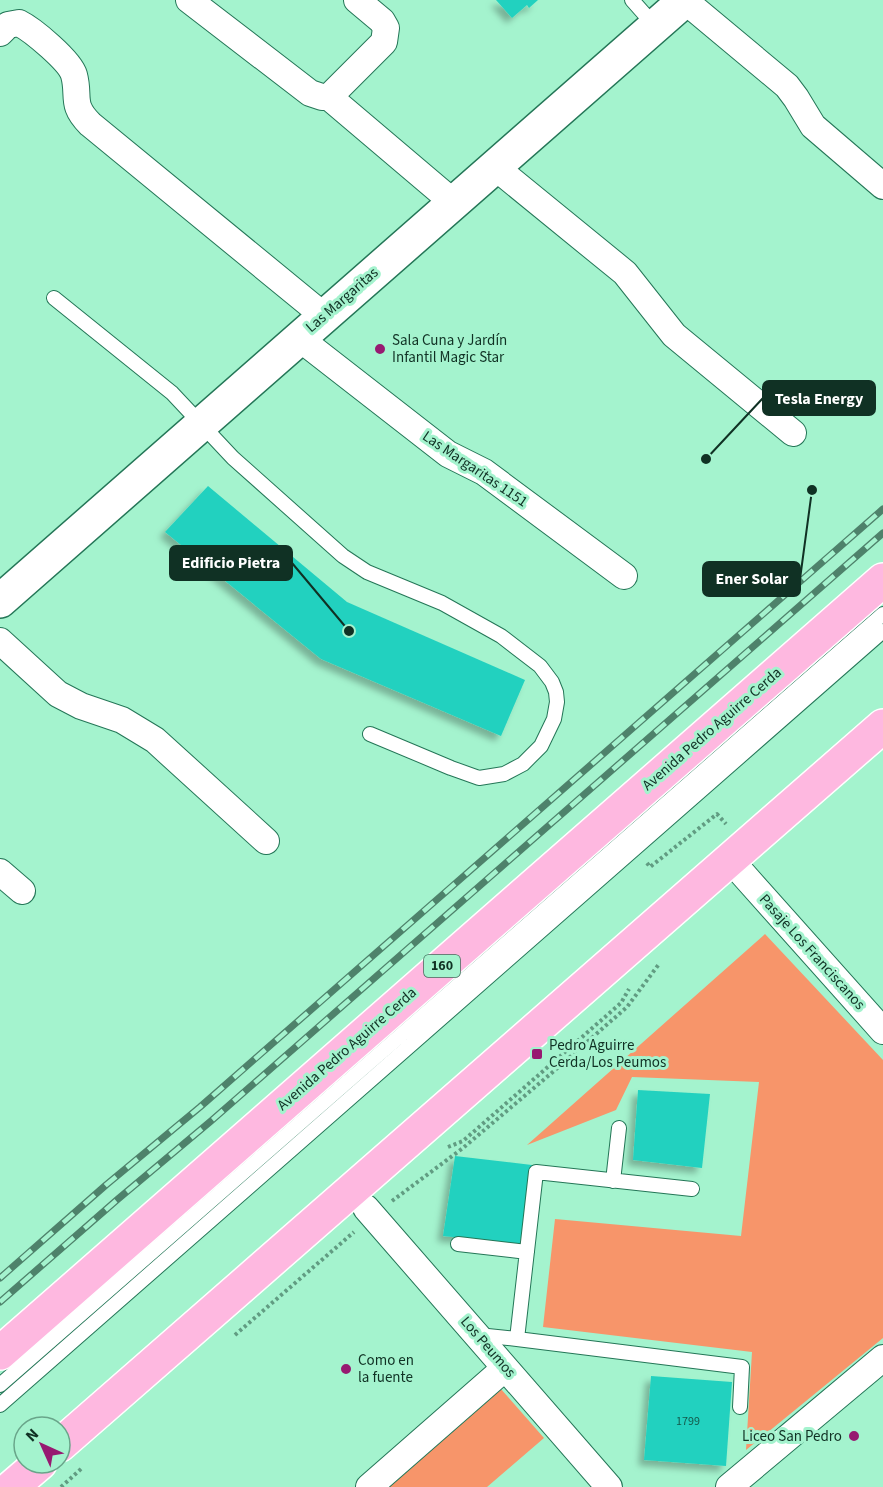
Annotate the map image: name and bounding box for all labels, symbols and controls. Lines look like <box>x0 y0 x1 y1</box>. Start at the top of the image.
street label: Las Margaritas <box>301 263 383 337</box>
place label: Sala Cuna y Jardín Infantil Magic Star <box>392 330 507 368</box>
marker: Sala Cuna y Jardín Infantil Magic Star <box>373 342 387 356</box>
callout: Tesla Energy <box>763 381 875 415</box>
text: Tesla Energy <box>775 388 864 410</box>
street label: Las Margaritas 1151 <box>418 426 532 512</box>
callout: Edificio Pietra <box>170 546 292 580</box>
text: Edificio Pietra <box>182 552 280 574</box>
callout: Ener Solar <box>703 562 800 596</box>
text: Ener Solar <box>716 568 789 590</box>
street label: Avenida Pedro Aguirre Cerda <box>638 663 786 795</box>
street label: Pasaje Los Franciscanos <box>754 890 870 1014</box>
road number: 160 <box>424 955 460 977</box>
street label: Avenida Pedro Aguirre Cerda <box>273 983 421 1115</box>
place label: Pedro Aguirre Cerda/Los Peumos <box>549 1035 666 1073</box>
marker: Pedro Aguirre Cerda/Los Peumos <box>530 1047 544 1061</box>
street label: Los Peumos <box>455 1312 521 1382</box>
place label: Como en la fuente <box>358 1350 414 1388</box>
marker: Como en la fuente <box>339 1362 353 1376</box>
house number: 1799 <box>676 1413 700 1430</box>
north arrow <box>12 1415 72 1475</box>
text: N <box>21 1424 44 1447</box>
place label: Liceo San Pedro <box>742 1426 842 1447</box>
marker: Liceo San Pedro <box>847 1429 861 1443</box>

